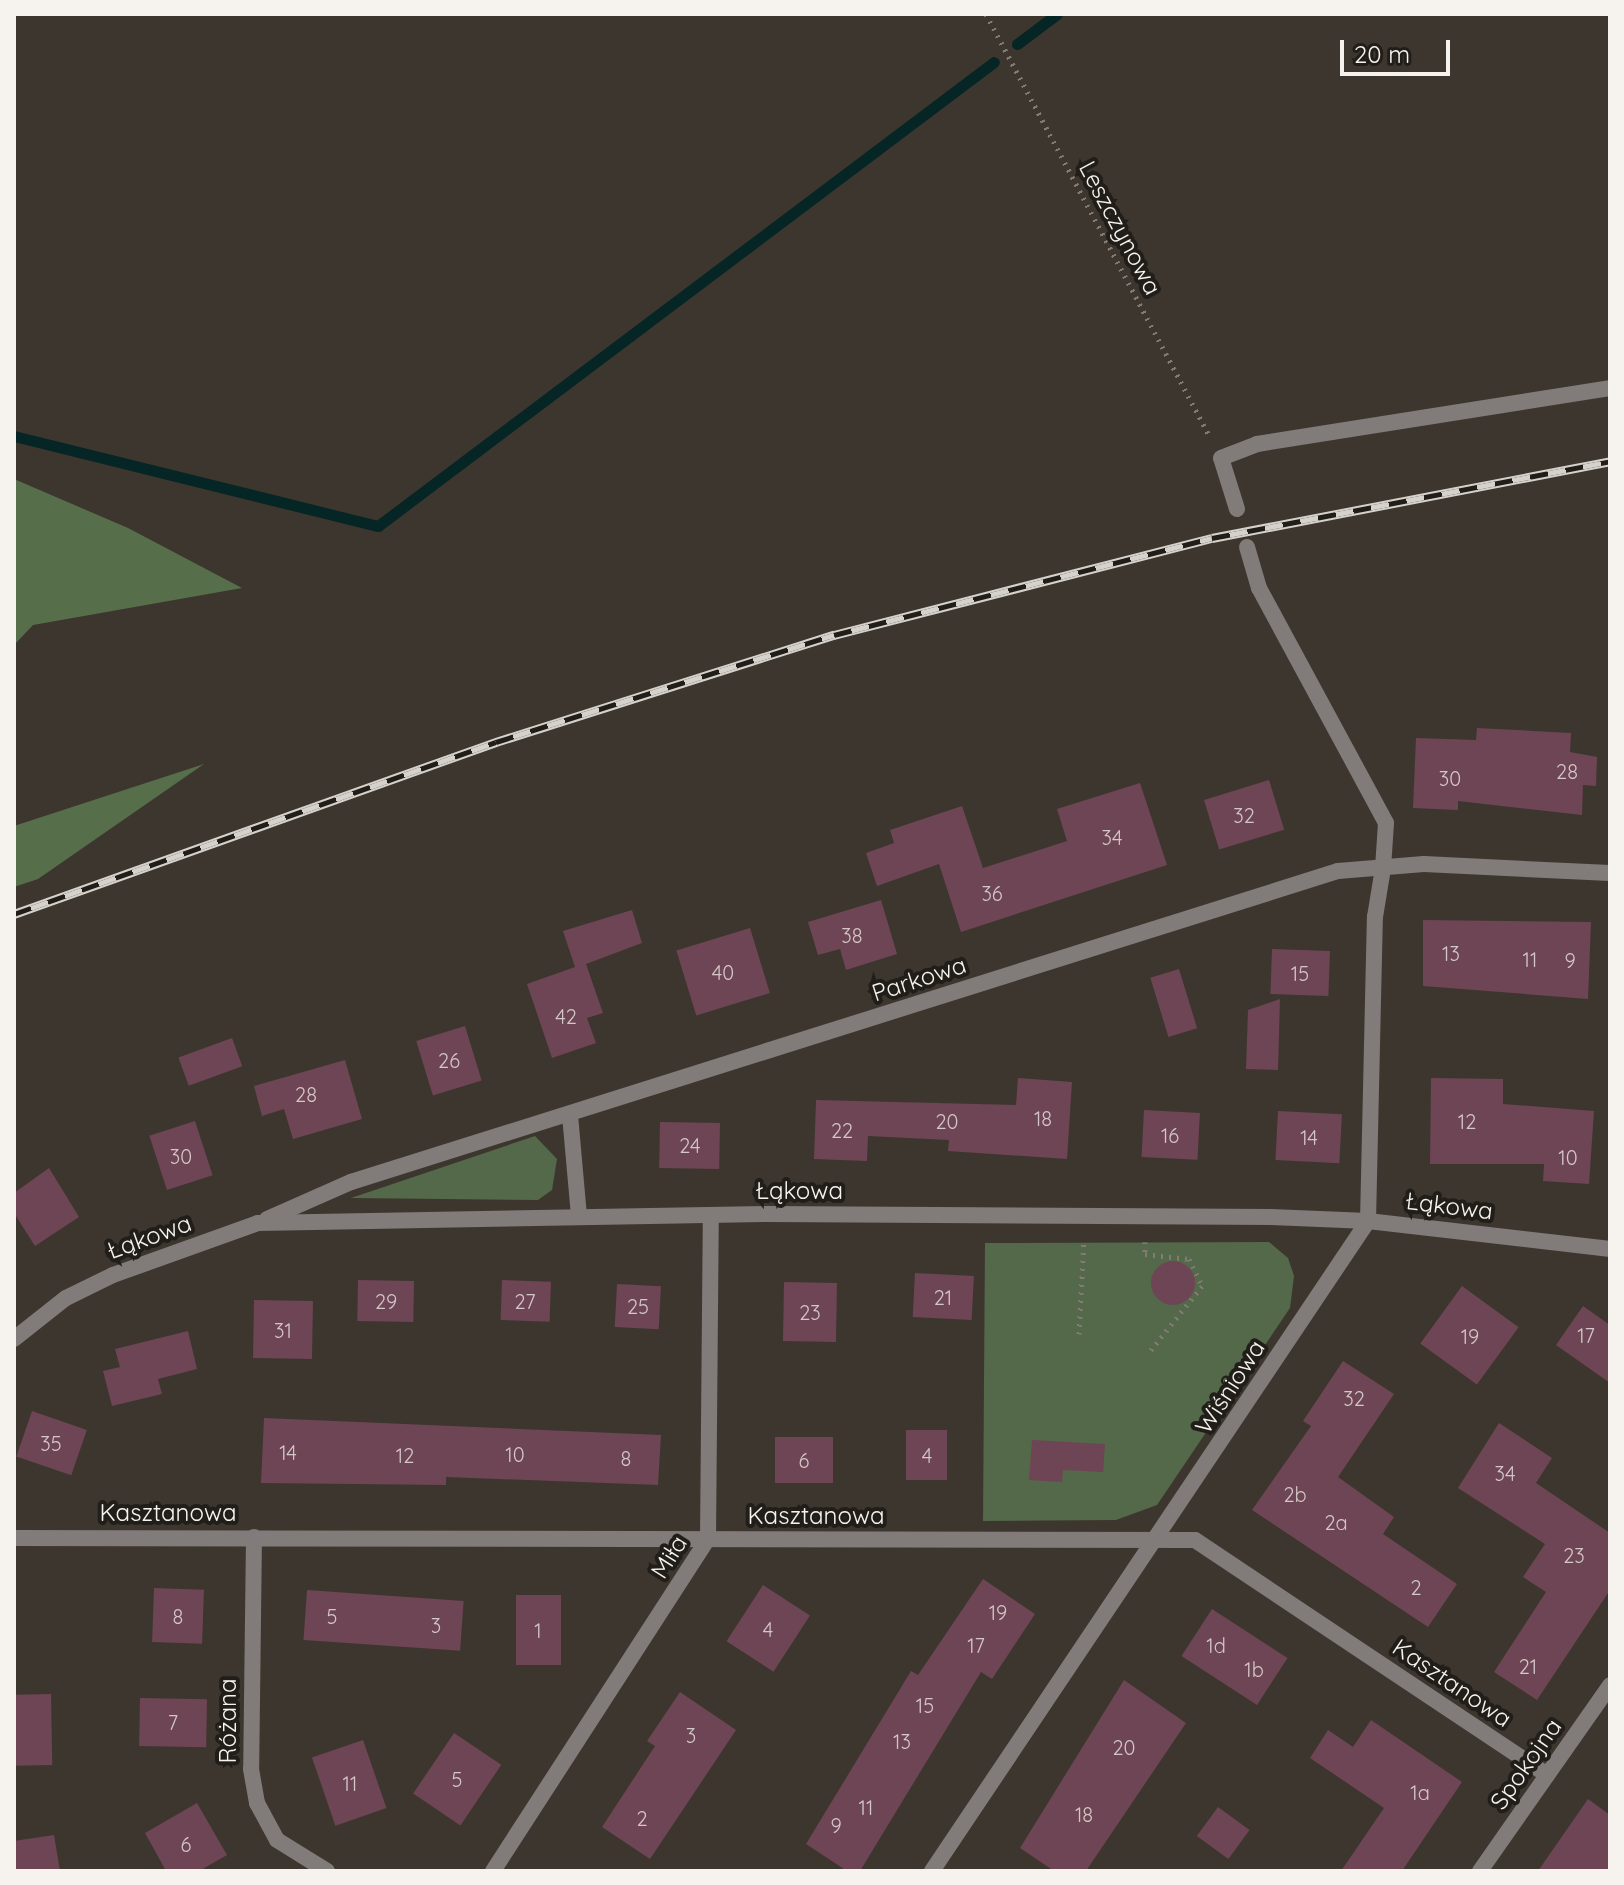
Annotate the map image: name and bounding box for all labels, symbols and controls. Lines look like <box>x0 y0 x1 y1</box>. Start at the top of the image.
scale bar <box>1344 24 1454 74</box>
text: 20 m <box>1354 39 1410 69</box>
street label: Leszczynowa <box>1073 156 1167 300</box>
house number: 28 <box>1556 759 1578 783</box>
house number: 30 <box>1439 766 1461 790</box>
house number: 32 <box>1233 803 1255 827</box>
house number: 34 <box>1101 825 1123 849</box>
house number: 36 <box>981 881 1003 905</box>
house number: 38 <box>841 923 863 947</box>
house number: 13 <box>1442 941 1460 965</box>
house number: 11 <box>1523 947 1537 971</box>
house number: 9 <box>1564 948 1576 972</box>
street label: Parkowa <box>868 950 970 1008</box>
house number: 40 <box>712 960 734 984</box>
house number: 15 <box>1291 961 1309 985</box>
house number: 42 <box>555 1004 577 1028</box>
house number: 26 <box>438 1048 460 1072</box>
house number: 28 <box>295 1082 317 1106</box>
house number: 18 <box>1034 1106 1052 1130</box>
house number: 20 <box>936 1109 958 1133</box>
house number: 12 <box>1458 1109 1476 1133</box>
house number: 22 <box>831 1118 853 1142</box>
house number: 16 <box>1161 1123 1179 1147</box>
house number: 14 <box>1300 1125 1318 1149</box>
house number: 24 <box>679 1133 701 1157</box>
house number: 30 <box>170 1144 192 1168</box>
house number: 10 <box>1558 1145 1578 1169</box>
street label: Łąkowa <box>755 1177 843 1205</box>
street label: Łąkowa <box>1404 1186 1494 1226</box>
street label: Łąkowa <box>103 1208 195 1266</box>
house number: 21 <box>934 1285 952 1309</box>
house number: 29 <box>375 1289 397 1313</box>
house number: 27 <box>515 1289 535 1313</box>
house number: 25 <box>627 1294 649 1318</box>
house number: 23 <box>799 1300 821 1324</box>
house number: 31 <box>274 1318 292 1342</box>
house number: 17 <box>1577 1323 1595 1347</box>
house number: 19 <box>1461 1324 1479 1348</box>
street label: Wiśniowa <box>1189 1335 1271 1439</box>
house number: 32 <box>1343 1386 1365 1410</box>
house number: 35 <box>40 1431 62 1455</box>
house number: 14 <box>279 1440 297 1464</box>
house number: 10 <box>505 1442 525 1466</box>
house number: 12 <box>396 1443 414 1467</box>
house number: 4 <box>922 1443 932 1467</box>
house number: 8 <box>621 1446 631 1470</box>
house number: 6 <box>799 1448 809 1472</box>
house number: 34 <box>1494 1461 1516 1485</box>
house number: 2b <box>1283 1482 1307 1506</box>
street label: Kasztanowa <box>99 1499 237 1527</box>
street label: Kasztanowa <box>747 1502 885 1530</box>
house number: 2a <box>1324 1510 1348 1534</box>
street label: Miła <box>645 1530 693 1584</box>
house number: 23 <box>1563 1543 1585 1567</box>
house number: 2 <box>1410 1575 1422 1599</box>
house number: 19 <box>989 1600 1007 1624</box>
house number: 8 <box>173 1604 183 1628</box>
house number: 5 <box>327 1604 337 1628</box>
house number: 3 <box>431 1613 441 1637</box>
house number: 4 <box>763 1617 773 1641</box>
house number: 1 <box>534 1618 542 1642</box>
house number: 17 <box>967 1633 985 1657</box>
house number: 1d <box>1206 1633 1226 1657</box>
street label: Kasztanowa <box>1387 1633 1517 1733</box>
house number: 21 <box>1519 1654 1537 1678</box>
house number: 1b <box>1244 1657 1264 1681</box>
street label: Różana <box>214 1678 242 1764</box>
house number: 15 <box>916 1693 934 1717</box>
house number: 7 <box>168 1710 178 1734</box>
street label: Spokojna <box>1484 1713 1568 1815</box>
house number: 3 <box>686 1723 696 1747</box>
house number: 13 <box>893 1729 911 1753</box>
house number: 20 <box>1113 1735 1135 1759</box>
house number: 5 <box>452 1767 462 1791</box>
house number: 11 <box>343 1771 357 1795</box>
house number: 1a <box>1410 1780 1430 1804</box>
house number: 11 <box>859 1795 873 1819</box>
house number: 18 <box>1075 1802 1093 1826</box>
house number: 2 <box>636 1806 648 1830</box>
house number: 9 <box>830 1813 842 1837</box>
house number: 6 <box>181 1832 191 1856</box>

